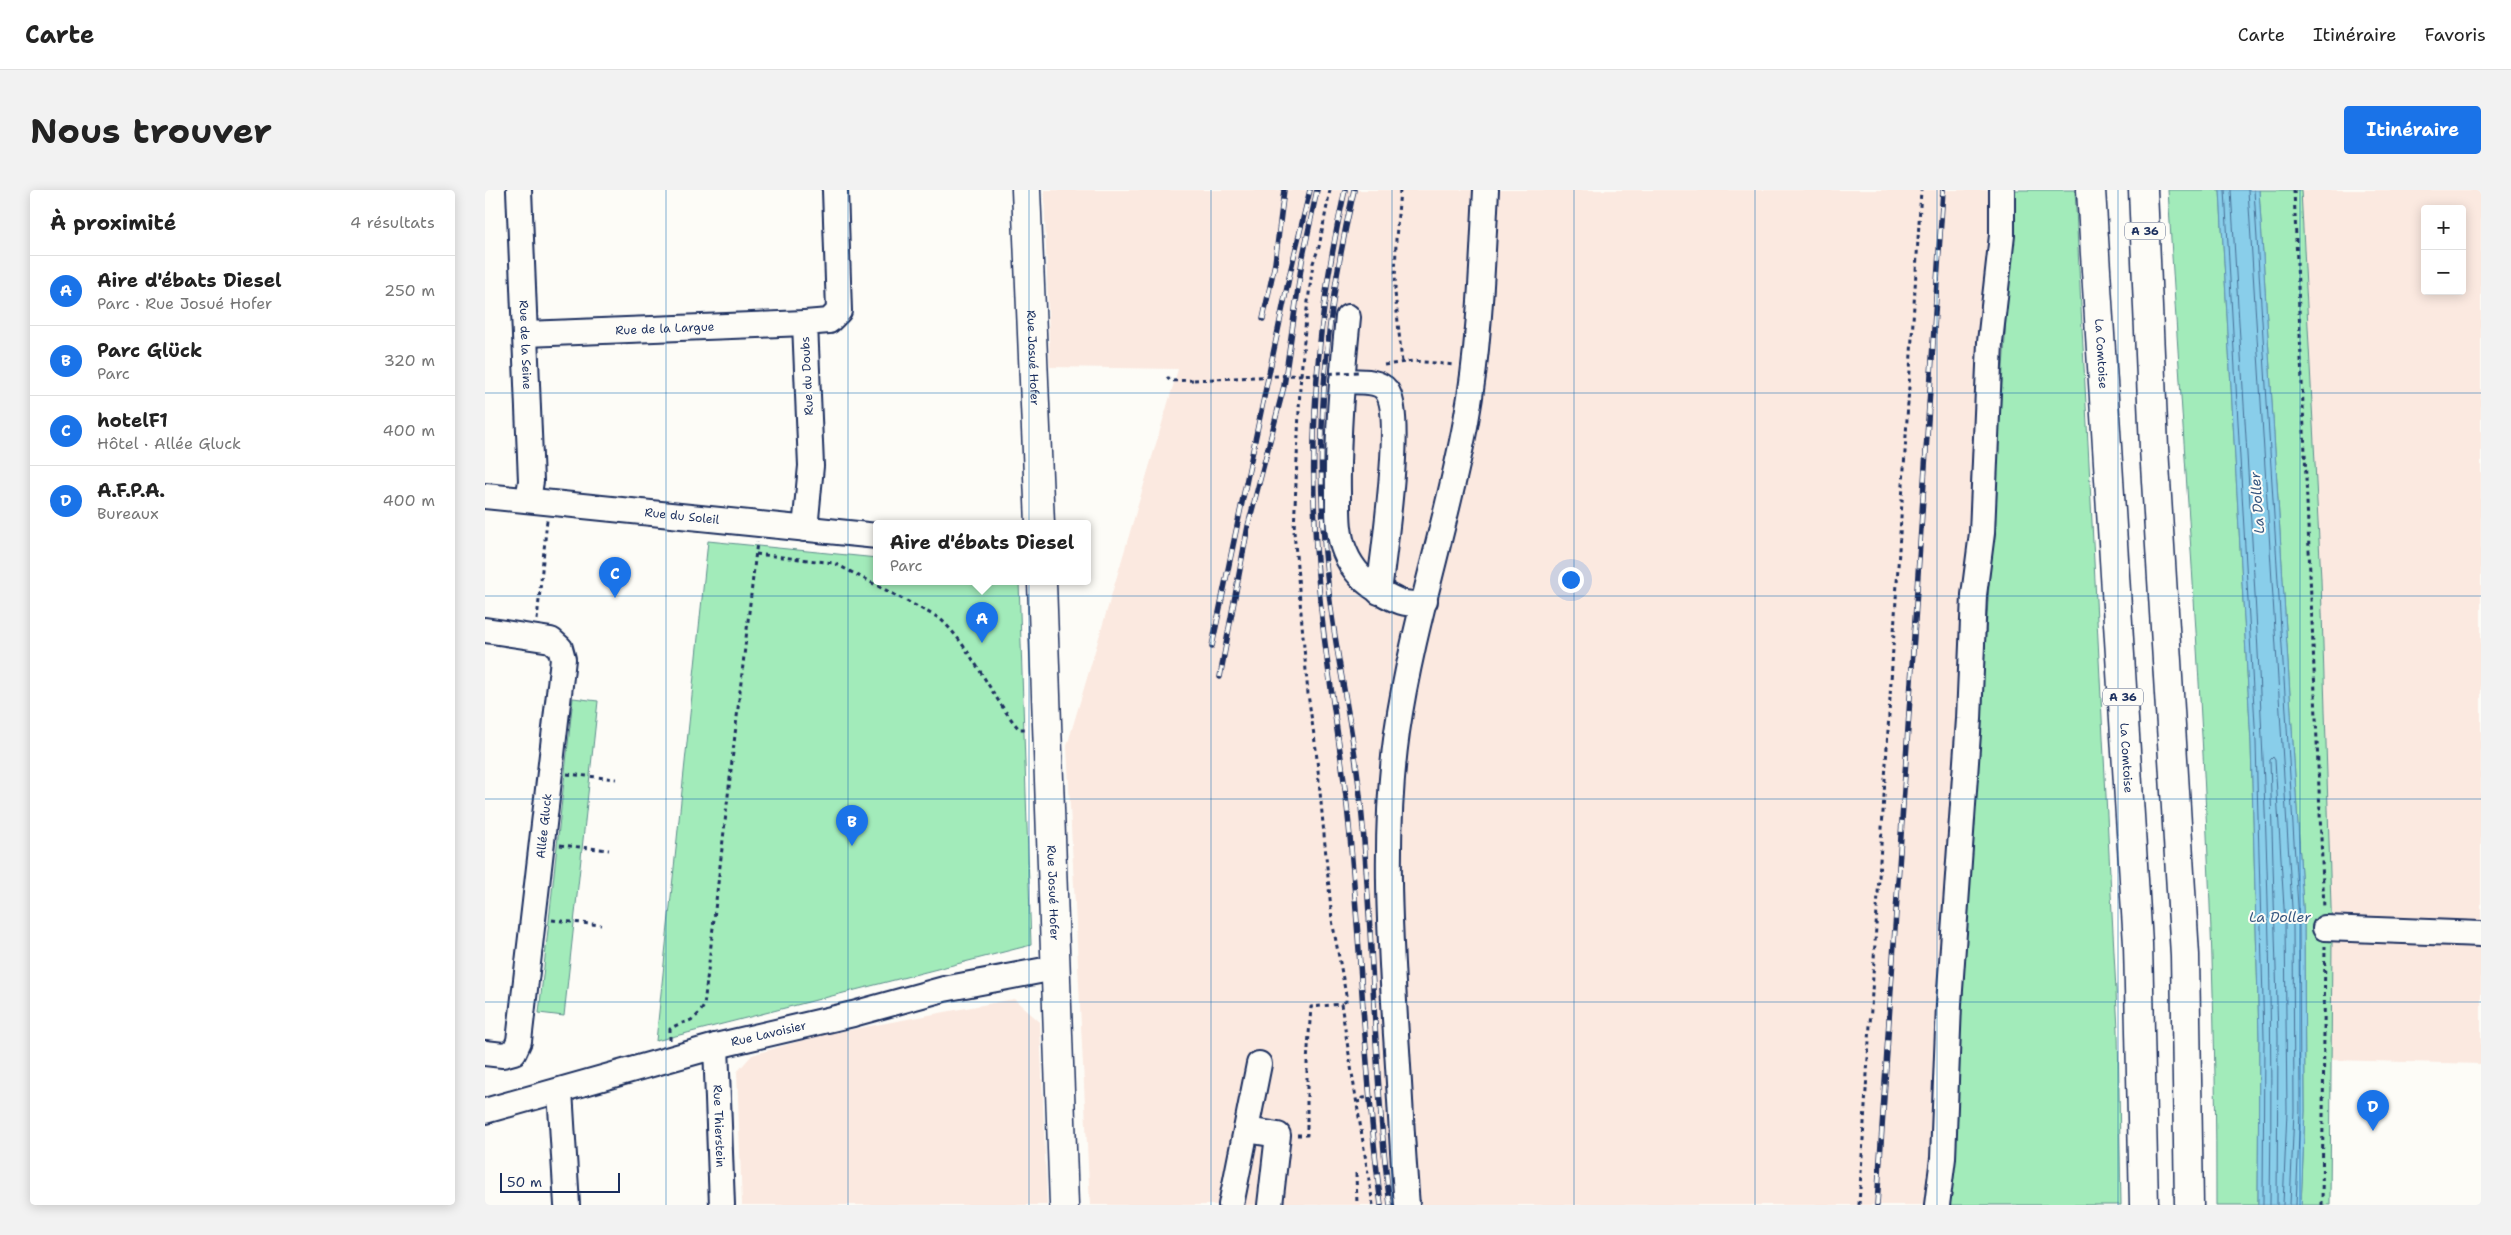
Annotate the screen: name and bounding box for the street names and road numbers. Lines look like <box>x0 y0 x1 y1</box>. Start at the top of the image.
road number: A 36 <box>2125 222 2165 239</box>
street label: Rue de la Seine <box>516 300 535 390</box>
street label: Rue Josué Hofer <box>1023 310 1043 406</box>
street label: La Comtoise <box>2091 318 2111 390</box>
street label: Rue de la Largue <box>615 319 715 338</box>
street label: Rue du Doubs <box>797 336 817 416</box>
street label: Rue du Soleil <box>644 504 720 528</box>
road number: A 36 <box>2103 688 2143 706</box>
street label: La Comtoise <box>2116 722 2137 794</box>
street label: Allée Gluck <box>533 793 555 859</box>
street label: Rue Josué Hofer <box>1043 845 1063 941</box>
street label: Rue Lavoisier <box>729 1017 808 1050</box>
street label: Rue Thierstein <box>709 1084 729 1168</box>

